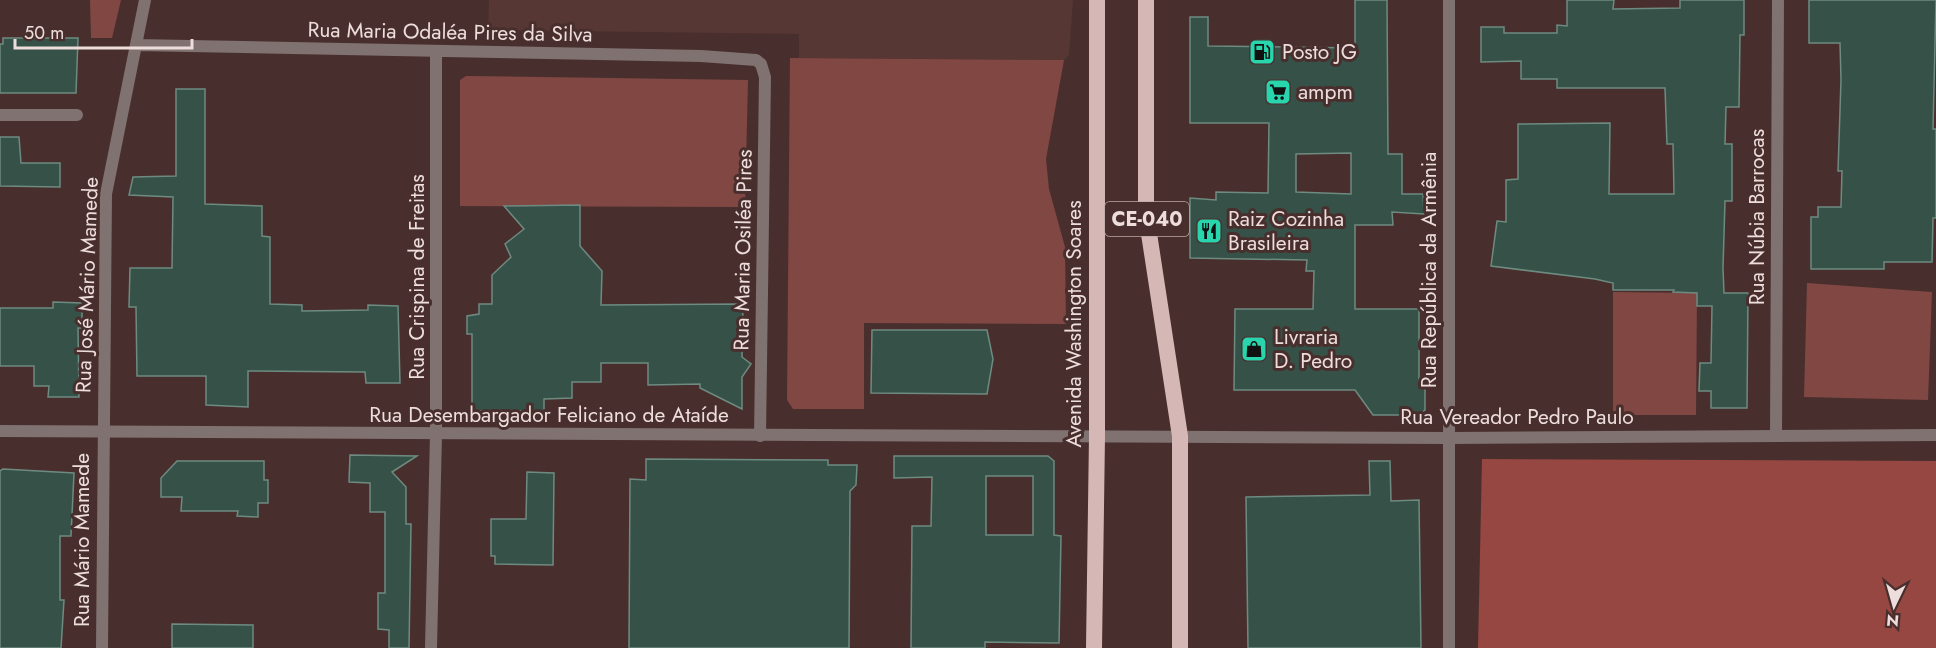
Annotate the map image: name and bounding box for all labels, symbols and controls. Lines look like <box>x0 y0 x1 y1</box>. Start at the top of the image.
scale bar <box>15 12 192 50</box>
street label: Rua Maria Odaléa Pires da Silva <box>307 15 593 49</box>
text: 50 m <box>24 20 64 46</box>
fuel station icon: Posto JG <box>1247 37 1277 67</box>
place label: Posto JG <box>1282 37 1357 67</box>
supermarket icon: ampm <box>1263 77 1293 107</box>
place label: ampm <box>1298 77 1353 107</box>
street label: Rua Núbia Barrocas <box>1742 129 1772 305</box>
street label: Rua Maria Osiléa Pires <box>726 149 760 351</box>
street label: Rua República da Armênia <box>1414 152 1444 388</box>
street label: Rua Crispina de Freitas <box>402 174 432 380</box>
street label: Rua José Mário Mamede <box>68 176 106 393</box>
street label: Avenida Washington Soares <box>1059 200 1089 448</box>
road number: CE-040 <box>1105 202 1189 236</box>
place label: Raiz Cozinha Brasileira <box>1228 204 1344 258</box>
restaurant icon: Raiz Cozinha Brasileira <box>1194 216 1224 246</box>
place label: Livraria D. Pedro <box>1274 322 1352 376</box>
shop icon: Livraria D. Pedro <box>1239 334 1269 364</box>
street label: Rua Desembargador Feliciano de Ataíde <box>369 400 729 430</box>
street label: Rua Vereador Pedro Paulo <box>1400 402 1634 432</box>
street label: Rua Mário Mamede <box>67 453 97 627</box>
north arrow <box>1864 576 1924 636</box>
text: N <box>1885 608 1900 632</box>

